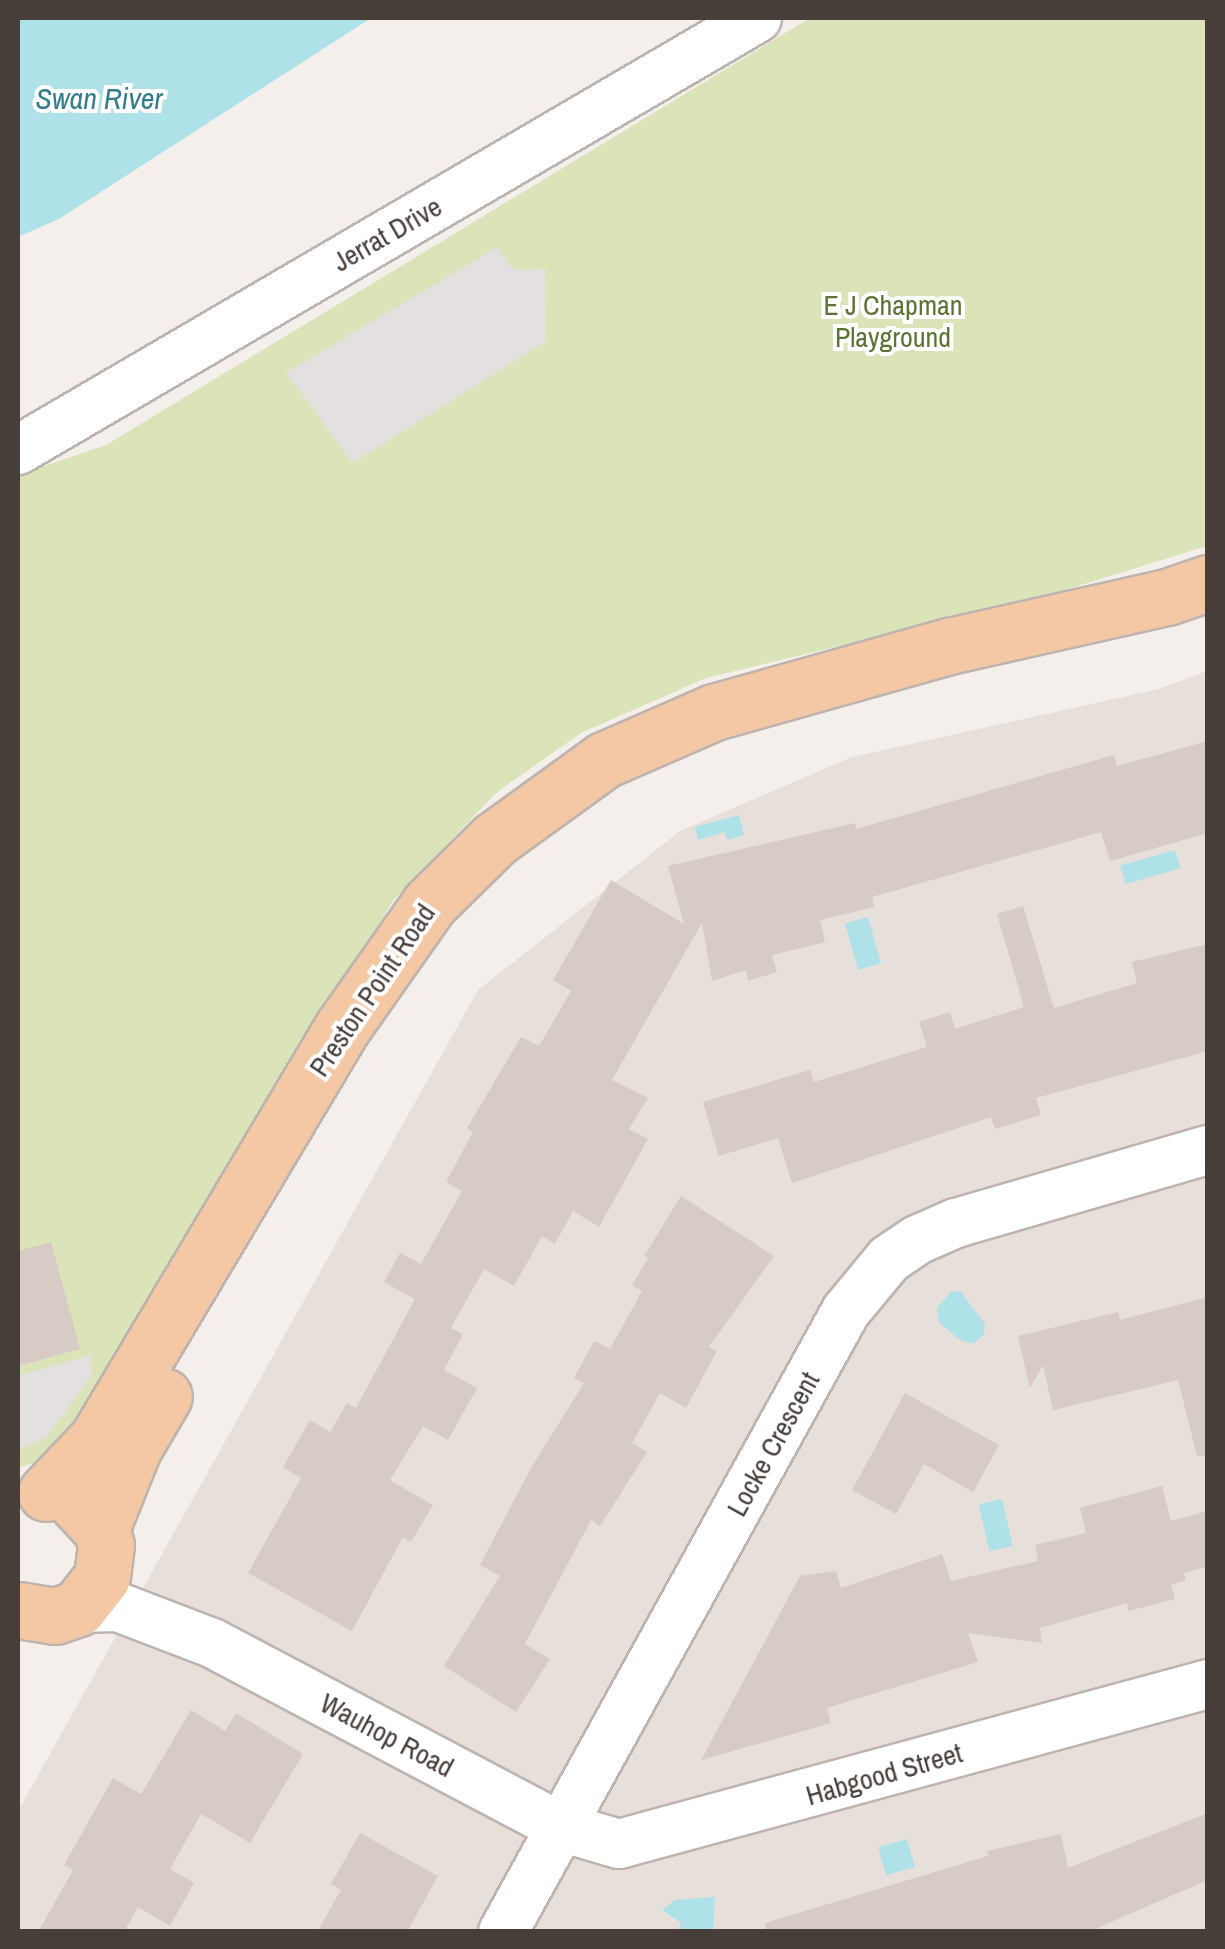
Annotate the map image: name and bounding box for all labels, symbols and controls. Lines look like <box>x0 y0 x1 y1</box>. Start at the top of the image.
water label: Swan River <box>35 80 163 116</box>
street label: Jerrat Drive <box>327 189 447 279</box>
park label: E J Chapman Playground <box>823 288 963 354</box>
street label: Preston Point Road <box>302 898 442 1082</box>
street label: Locke Crescent <box>720 1366 826 1522</box>
street label: Wauhop Road <box>315 1686 459 1784</box>
street label: Habgood Street <box>802 1736 966 1812</box>

